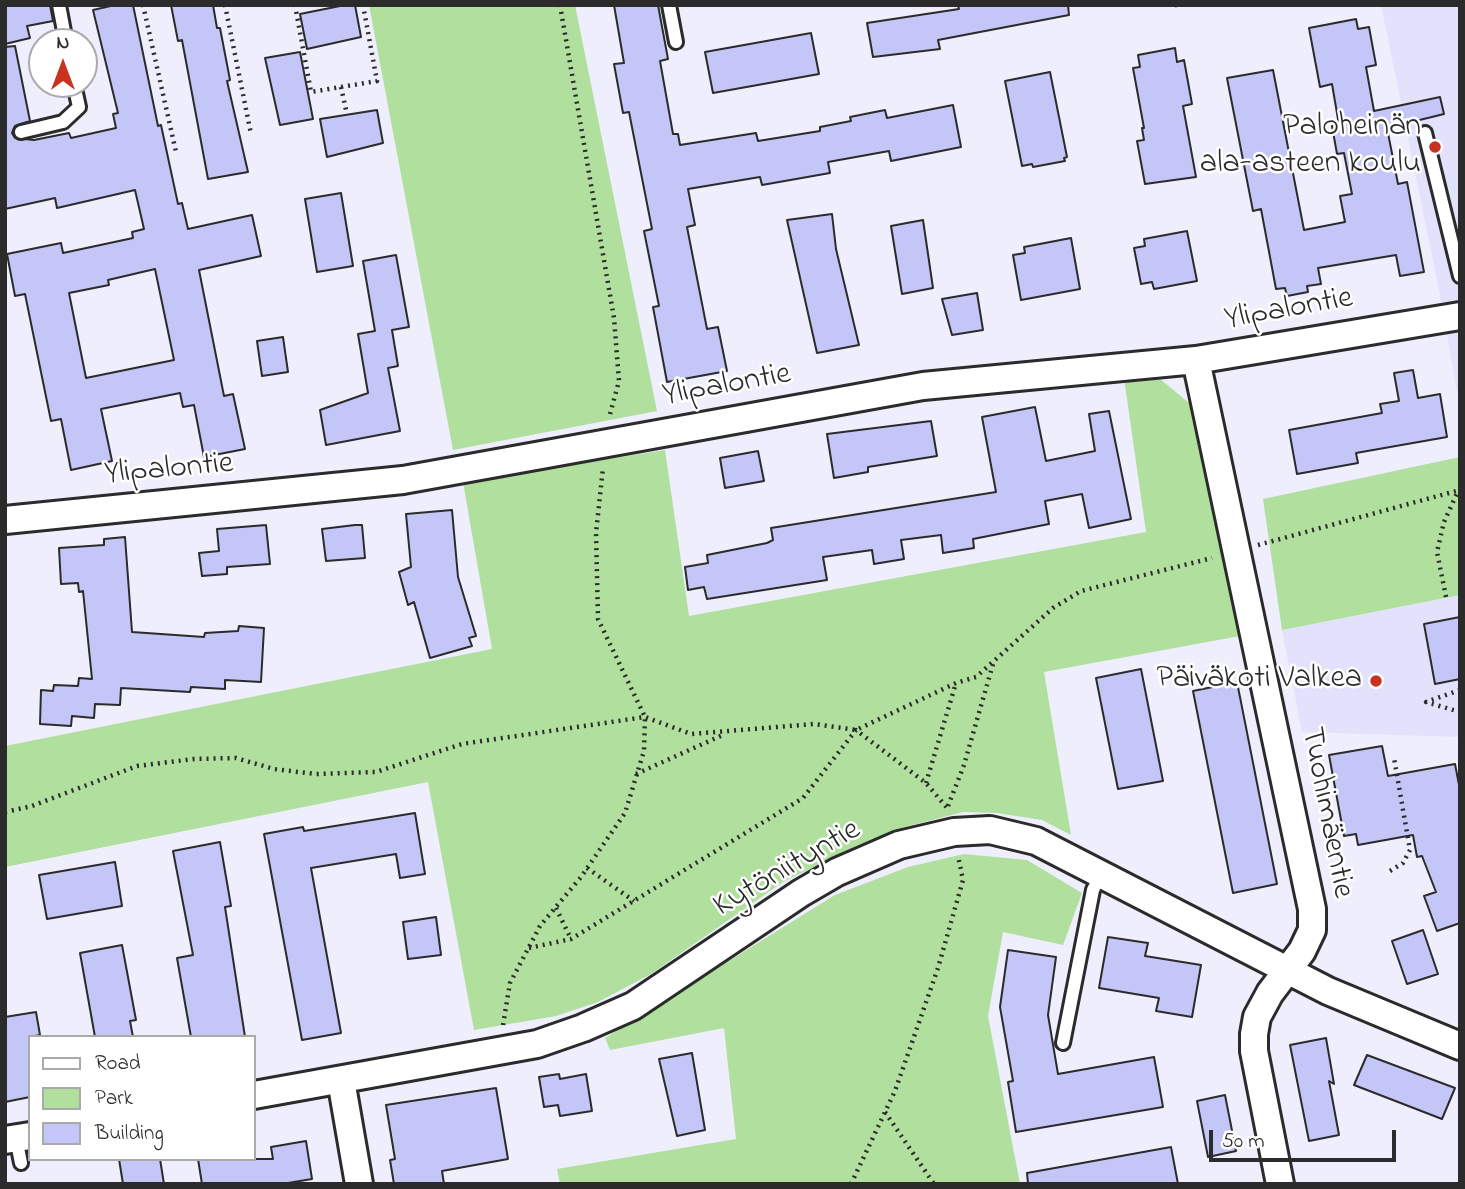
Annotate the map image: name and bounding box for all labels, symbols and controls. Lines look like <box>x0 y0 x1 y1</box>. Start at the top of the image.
north arrow <box>28 28 98 98</box>
text: N <box>57 30 69 57</box>
place label: Paloheinän ala-asteen koulu <box>1200 110 1421 185</box>
marker: Paloheinän ala-asteen koulu <box>1427 139 1443 155</box>
street label: Ylipalontie <box>1222 281 1356 341</box>
street label: Ylipalontie <box>660 357 794 417</box>
street label: Ylipalontie <box>103 446 235 496</box>
place label: Päiväkoti Valkea <box>1156 662 1362 700</box>
marker: Päiväkoti Valkea <box>1368 673 1384 689</box>
street label: Tuohimäentie <box>1290 724 1360 902</box>
street label: Kytöniityntie <box>708 813 868 927</box>
legend <box>28 1035 256 1161</box>
text: Road <box>95 1049 141 1079</box>
text: Park <box>95 1084 133 1114</box>
scale bar <box>1213 1116 1400 1160</box>
text: Building <box>95 1119 164 1149</box>
text: 50 m <box>1222 1127 1265 1157</box>

